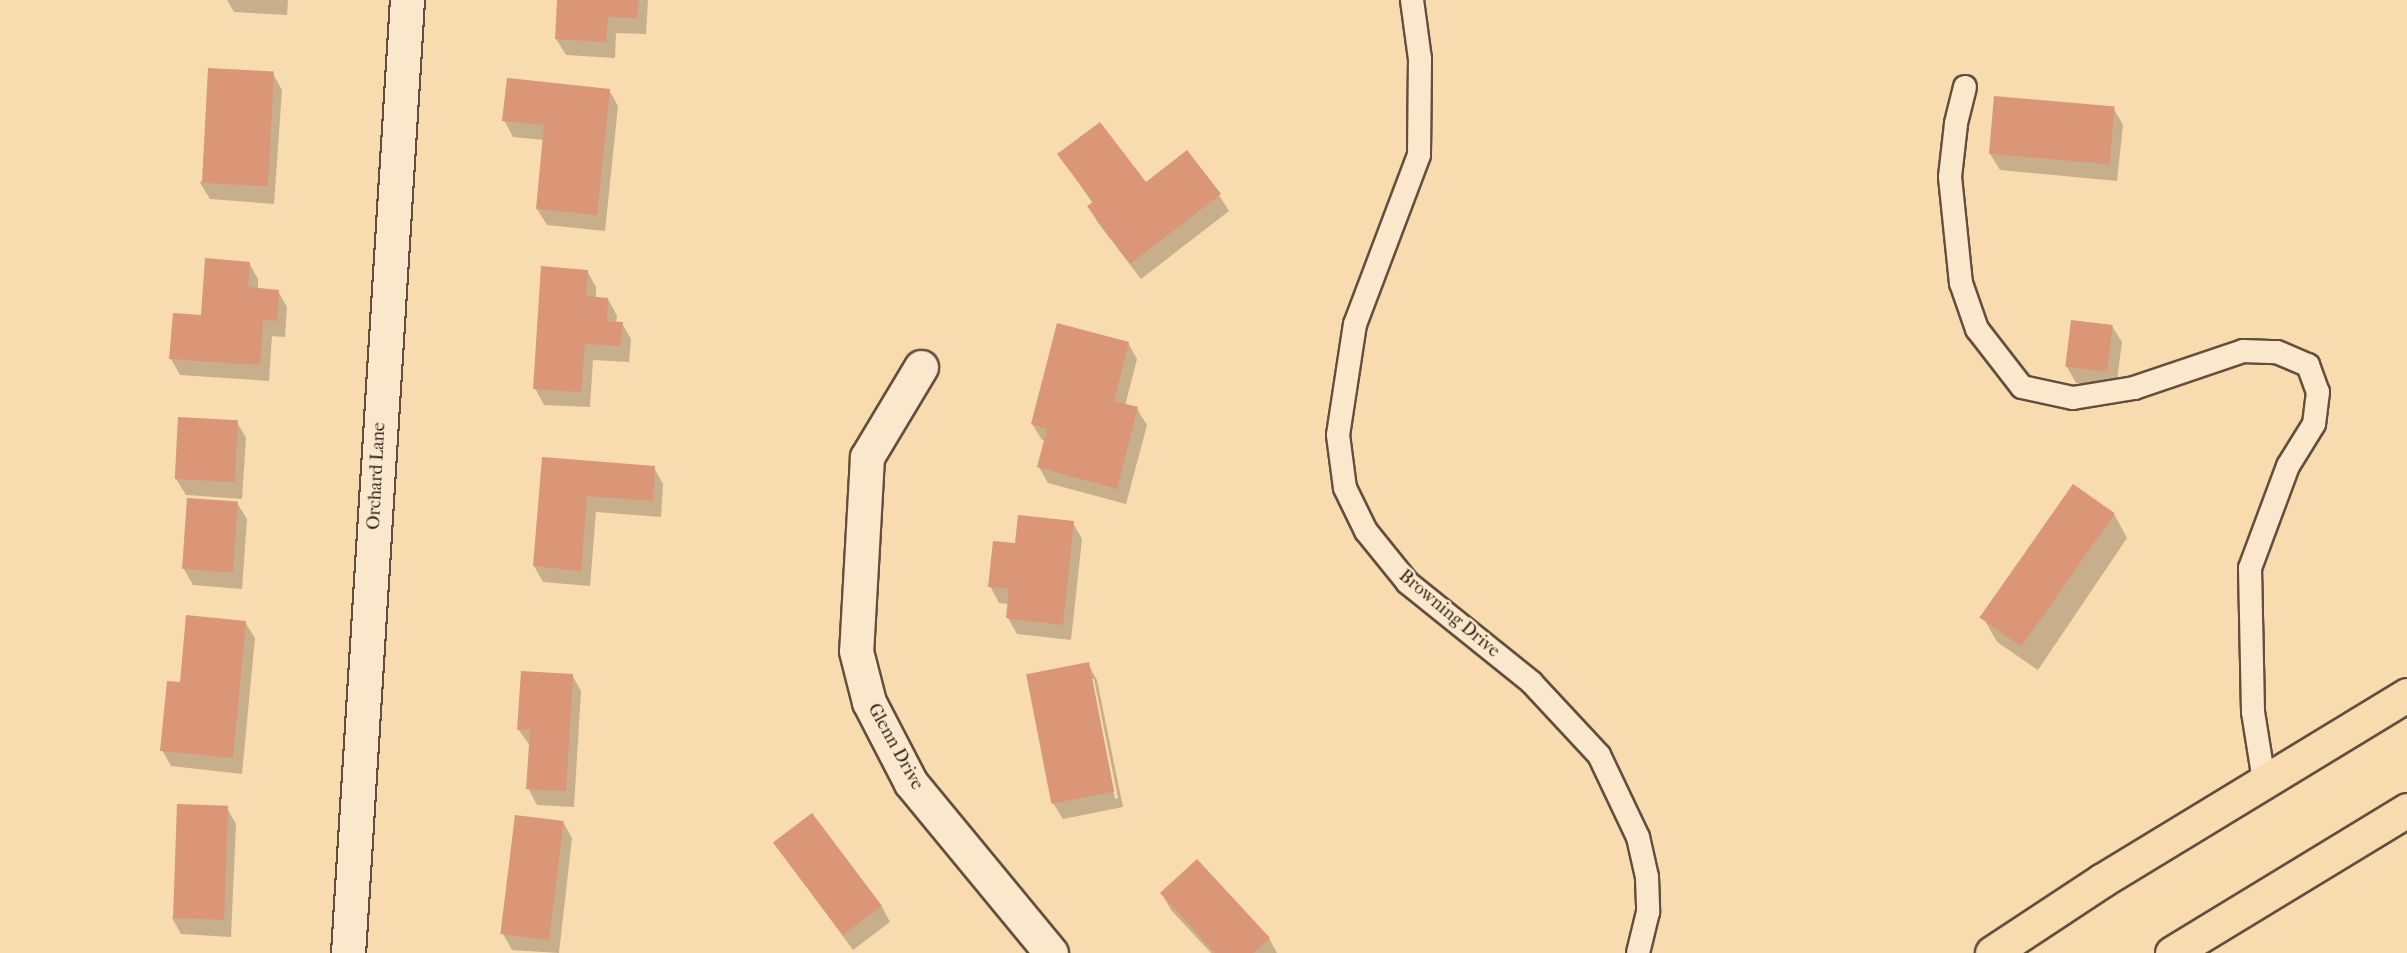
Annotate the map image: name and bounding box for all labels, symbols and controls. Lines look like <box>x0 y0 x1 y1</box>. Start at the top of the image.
street label: Orchard Lane <box>363 422 391 530</box>
street label: Browning Drive <box>1394 566 1504 662</box>
street label: Glenn Drive <box>862 700 928 794</box>

